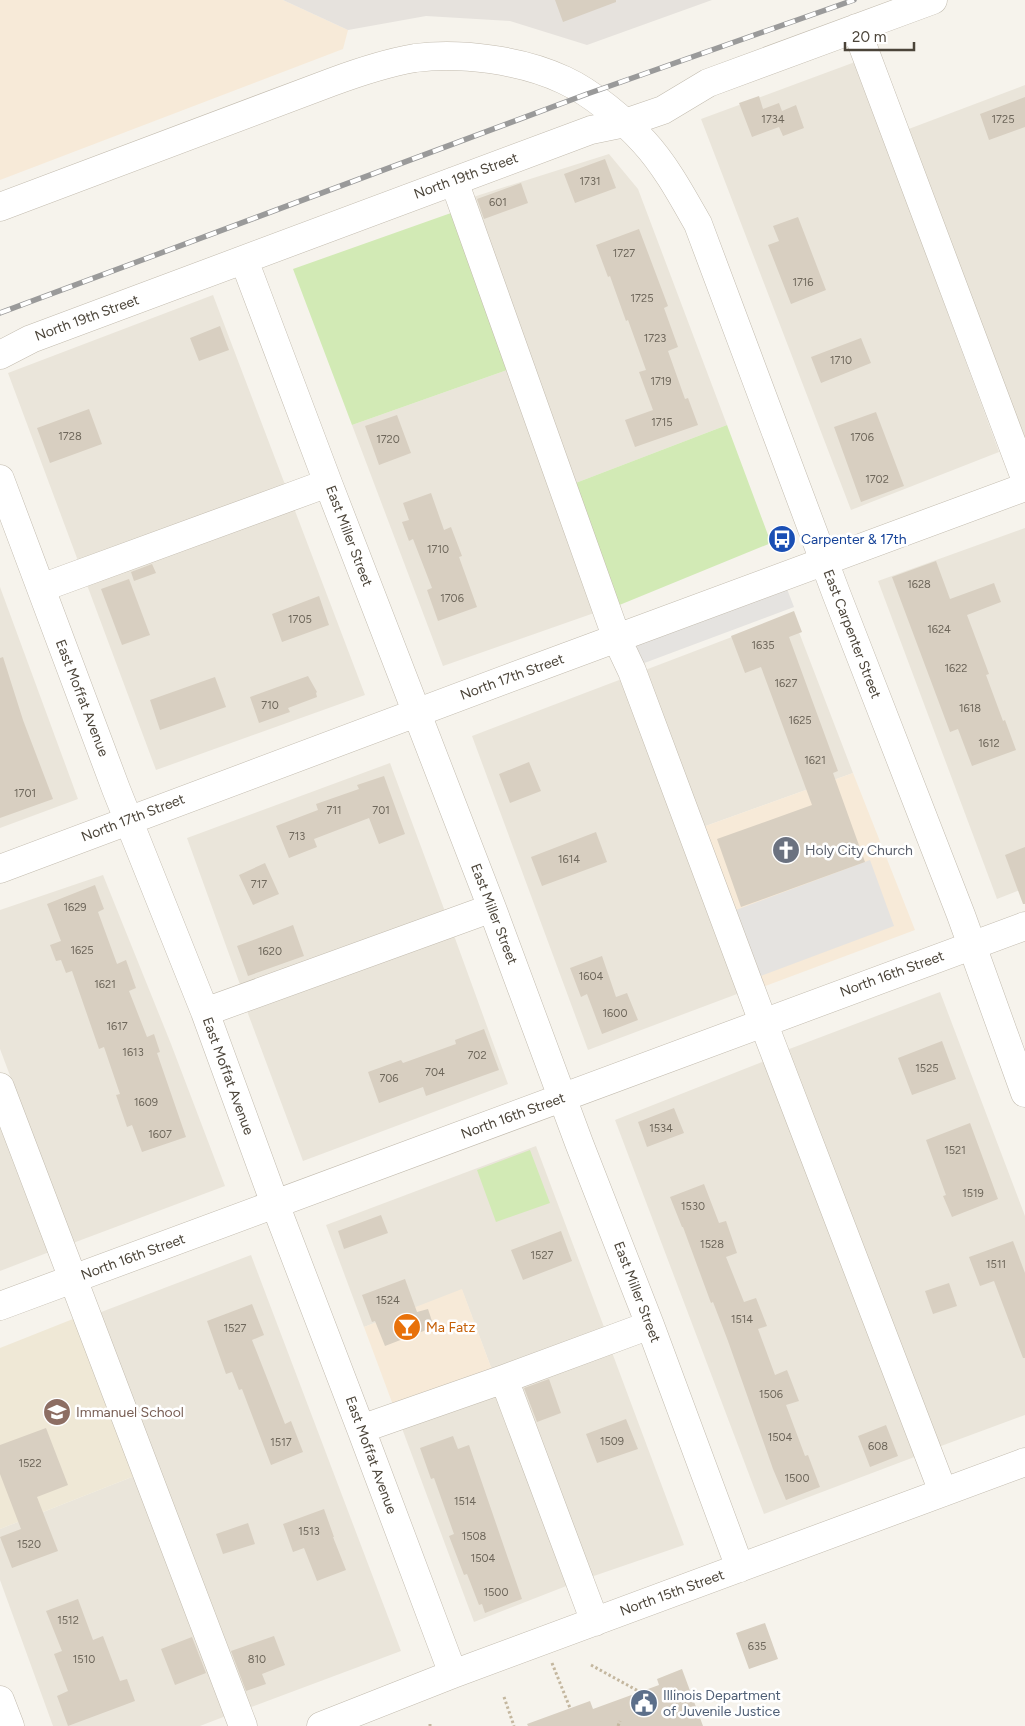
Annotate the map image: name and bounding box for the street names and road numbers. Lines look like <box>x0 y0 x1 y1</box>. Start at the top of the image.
street label: North 19th Street <box>412 149 520 203</box>
street label: North 19th Street <box>33 291 141 345</box>
street label: East Miller Street <box>322 483 376 589</box>
street label: East Carpenter Street <box>820 567 884 701</box>
street label: East Moffat Avenue <box>52 637 112 759</box>
street label: North 17th Street <box>458 650 566 704</box>
street label: North 17th Street <box>79 790 187 846</box>
street label: East Miller Street <box>467 861 521 967</box>
street label: North 16th Street <box>838 947 946 1001</box>
street label: East Moffat Avenue <box>199 1015 257 1138</box>
street label: North 16th Street <box>459 1089 567 1143</box>
street label: North 16th Street <box>79 1230 187 1284</box>
street label: East Miller Street <box>610 1239 664 1345</box>
street label: East Moffat Avenue <box>342 1394 400 1517</box>
street label: North 15th Street <box>617 1566 727 1620</box>

